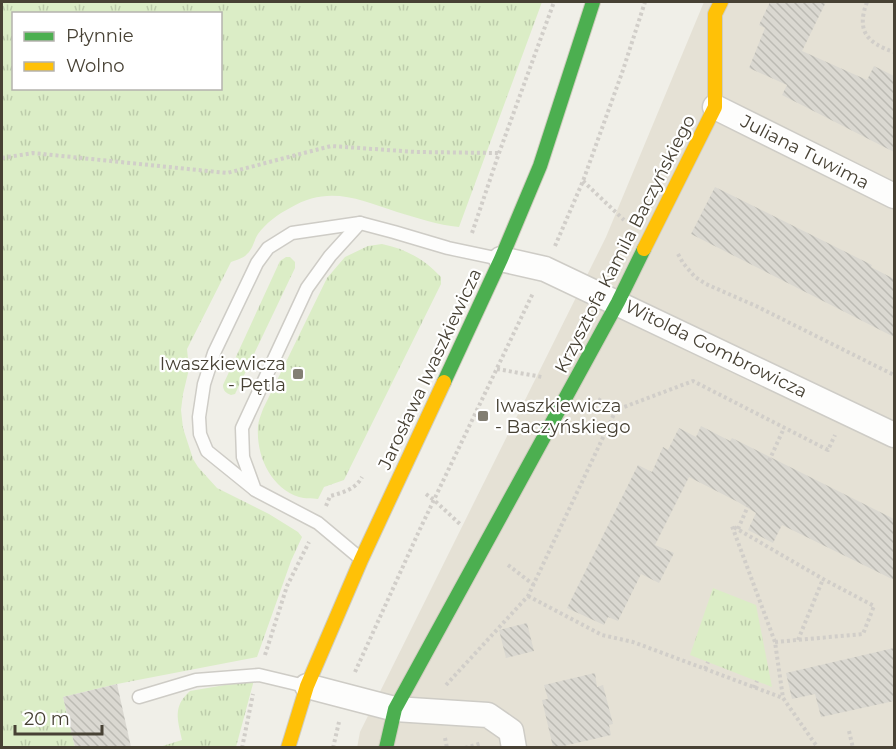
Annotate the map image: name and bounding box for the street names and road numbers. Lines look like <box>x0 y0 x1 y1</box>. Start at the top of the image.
street label: Juliana Tuwima <box>736 110 873 194</box>
street label: Krzysztofa Kamila Baczyńskiego <box>550 111 700 377</box>
street label: Jarosława Iwaszkiewicza <box>373 265 486 474</box>
street label: Witolda Gombrowicza <box>621 295 811 403</box>

